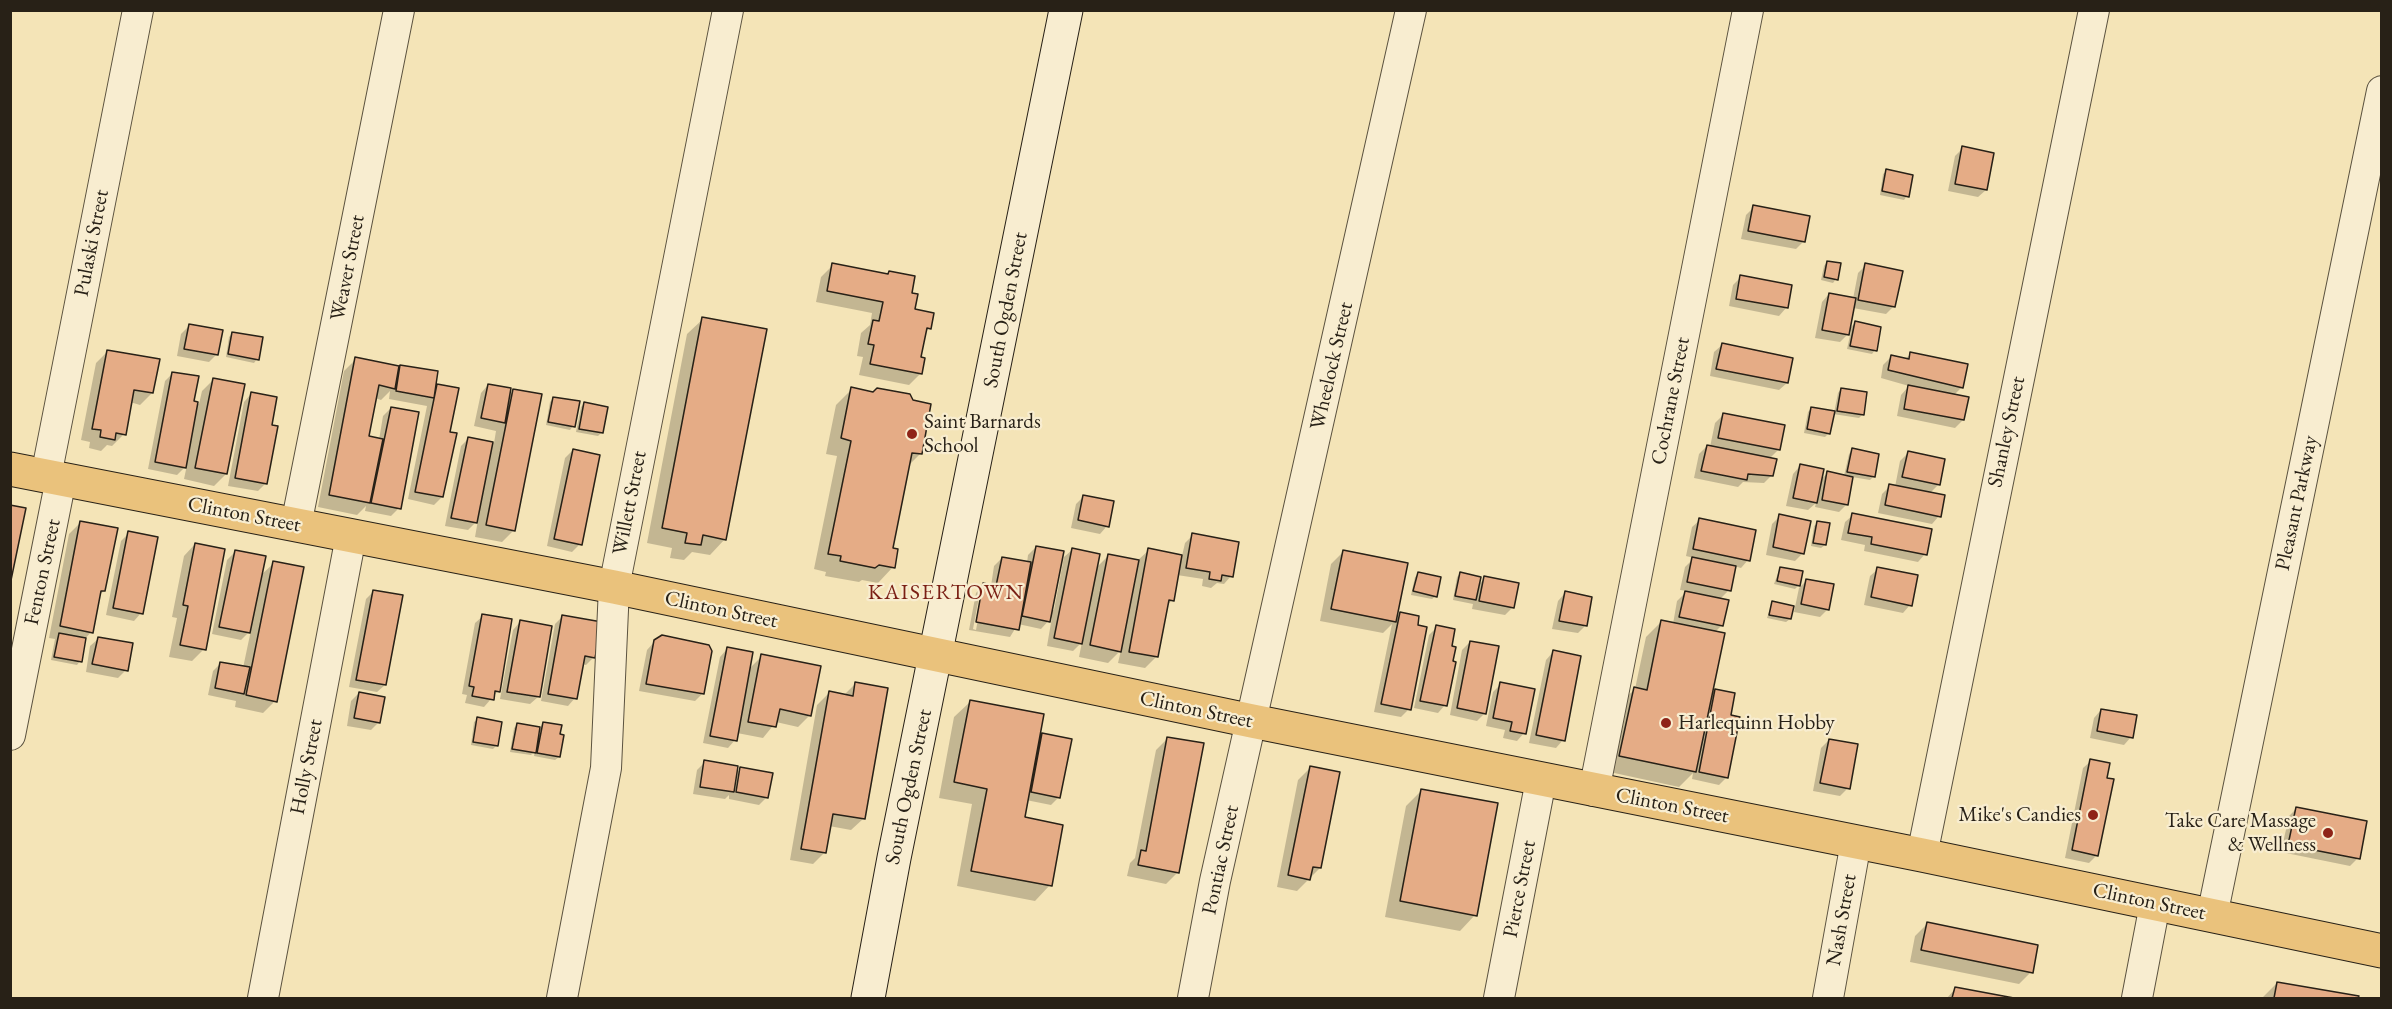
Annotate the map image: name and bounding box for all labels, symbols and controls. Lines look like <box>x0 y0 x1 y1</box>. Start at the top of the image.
street label: Pulaski Street <box>69 187 115 299</box>
street label: Weaver Street <box>325 213 371 323</box>
street label: South Ogden Street <box>979 230 1033 390</box>
street label: Wheelock Street <box>1305 300 1359 432</box>
street label: Cochrane Street <box>1646 335 1696 467</box>
street label: Shanley Street <box>1983 374 2031 490</box>
place label: Saint Barnards School <box>924 409 1041 459</box>
marker: Saint Barnards School <box>905 427 919 441</box>
street label: Pleasant Parkway <box>2270 433 2324 573</box>
street label: Willett Street <box>608 449 652 557</box>
street label: Clinton Street <box>185 492 303 538</box>
street label: Fenton Street <box>19 517 67 627</box>
district label: KAISERTOWN <box>868 580 1024 606</box>
street label: Clinton Street <box>662 586 780 634</box>
street label: Clinton Street <box>1137 686 1255 734</box>
street label: South Ogden Street <box>880 707 938 867</box>
place label: Harlequinn Hobby <box>1678 710 1835 736</box>
marker: Harlequinn Hobby <box>1659 716 1673 730</box>
street label: Holly Street <box>285 717 329 817</box>
street label: Clinton Street <box>1613 783 1731 829</box>
place label: Mike's Candies <box>1959 802 2081 828</box>
street label: Pontiac Street <box>1197 803 1245 917</box>
marker: Mike's Candies <box>2086 808 2100 822</box>
place label: Take Care Massage & Wellness <box>2165 808 2316 858</box>
marker: Take Care Massage & Wellness <box>2321 826 2335 840</box>
street label: Pierce Street <box>1498 838 1542 940</box>
street label: Nash Street <box>1822 872 1862 968</box>
street label: Clinton Street <box>2090 878 2208 926</box>

